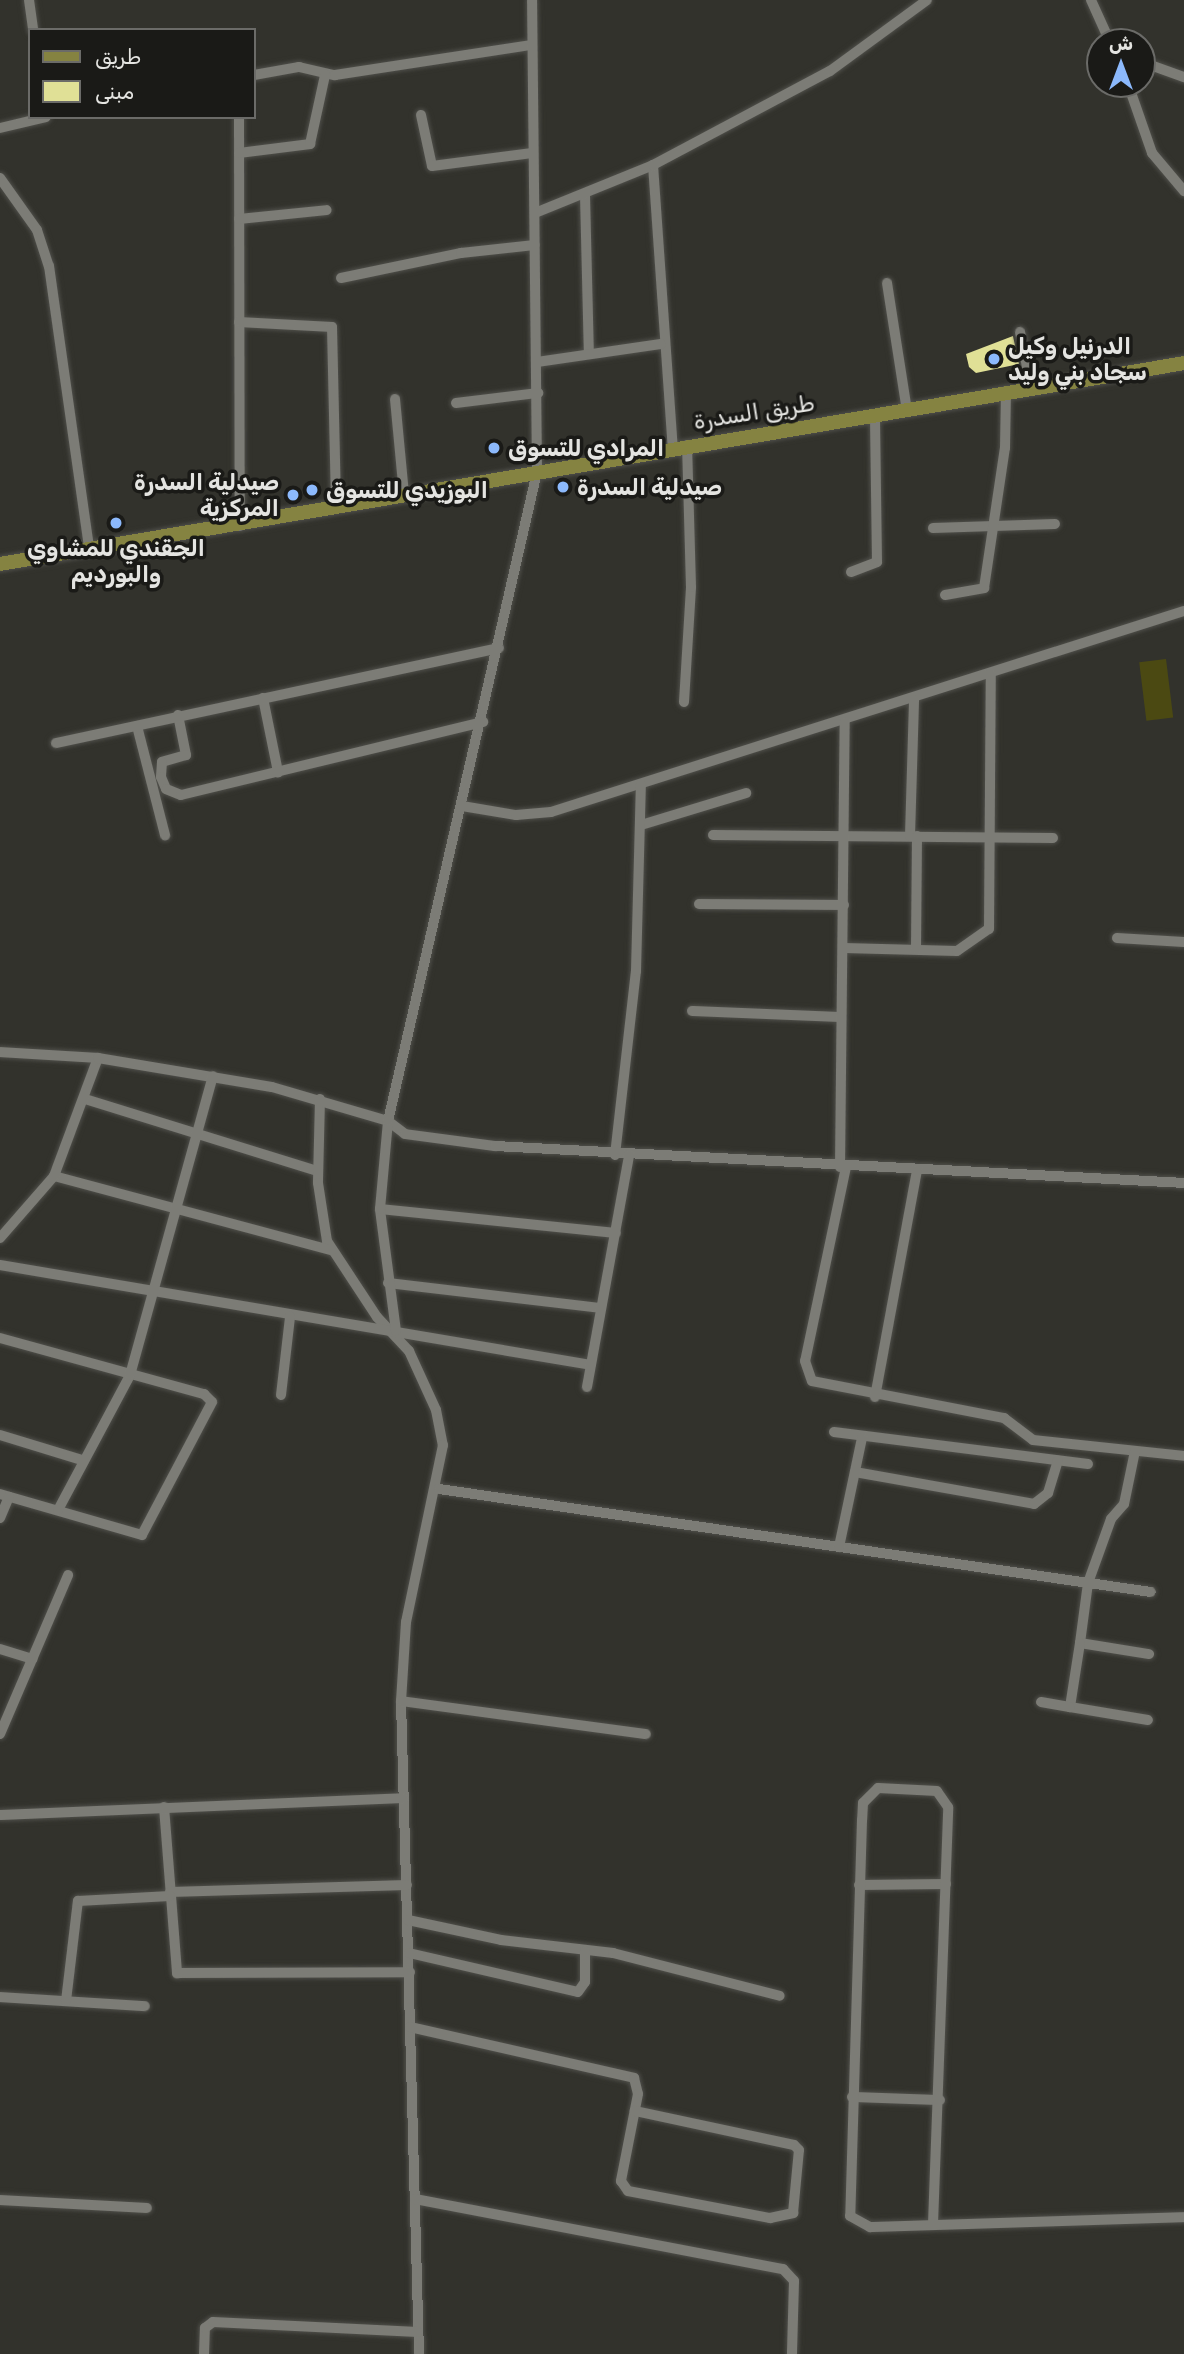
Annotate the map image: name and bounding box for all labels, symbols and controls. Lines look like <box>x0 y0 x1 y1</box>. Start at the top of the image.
legend <box>28 28 256 119</box>
north arrow <box>1086 28 1156 98</box>
text: ش <box>1109 32 1133 55</box>
text: طريق <box>95 44 141 69</box>
text: مبنى <box>95 79 134 104</box>
place label: الدرنيل وكيل سجاد بني وليد <box>1008 332 1147 386</box>
marker: الدرنيل وكيل سجاد بني وليد <box>986 351 1002 367</box>
street label: طريق السدرة <box>691 389 817 435</box>
place label: المرادي للتسوق <box>508 434 664 462</box>
marker: المرادي للتسوق <box>486 440 502 456</box>
place label: صيدلية السدرة المركزية <box>134 468 279 522</box>
place label: صيدلية السدرة <box>577 473 722 501</box>
place label: البوزيدي للتسوق <box>326 476 488 504</box>
marker: صيدلية السدرة <box>555 479 571 495</box>
marker: البوزيدي للتسوق <box>304 482 320 498</box>
marker: صيدلية السدرة المركزية <box>285 487 301 503</box>
marker: الجقندي للمشاوي والبورديم <box>108 515 124 531</box>
place label: الجقندي للمشاوي والبورديم <box>27 534 205 588</box>

